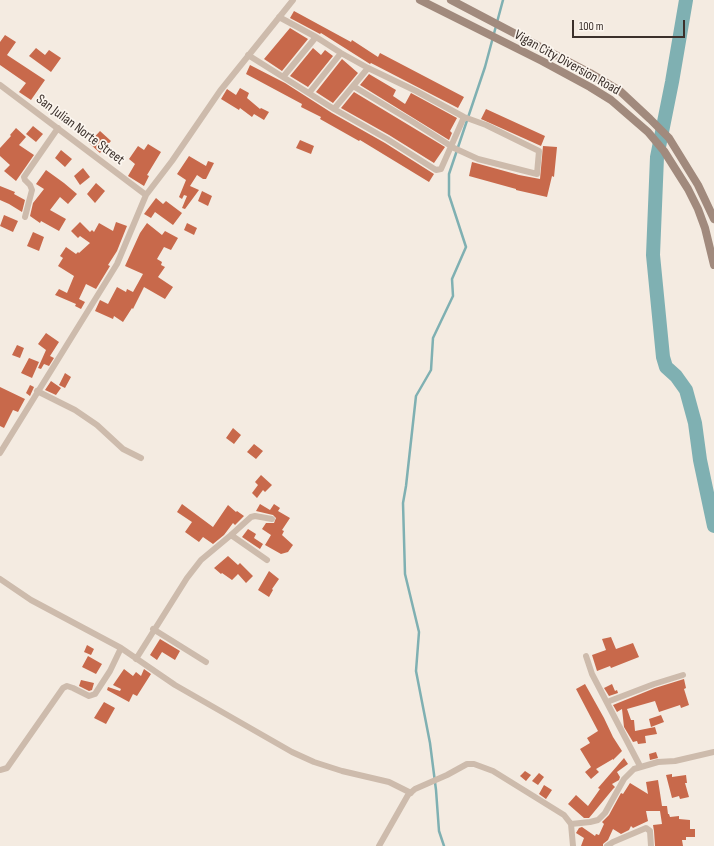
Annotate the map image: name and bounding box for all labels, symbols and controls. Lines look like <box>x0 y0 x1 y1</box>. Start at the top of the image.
scale bar <box>574 12 687 38</box>
text: 100 m <box>579 19 604 34</box>
street label: Vigan City Diversion Road <box>511 27 623 99</box>
street label: San Julian Norte Street <box>33 91 127 169</box>

